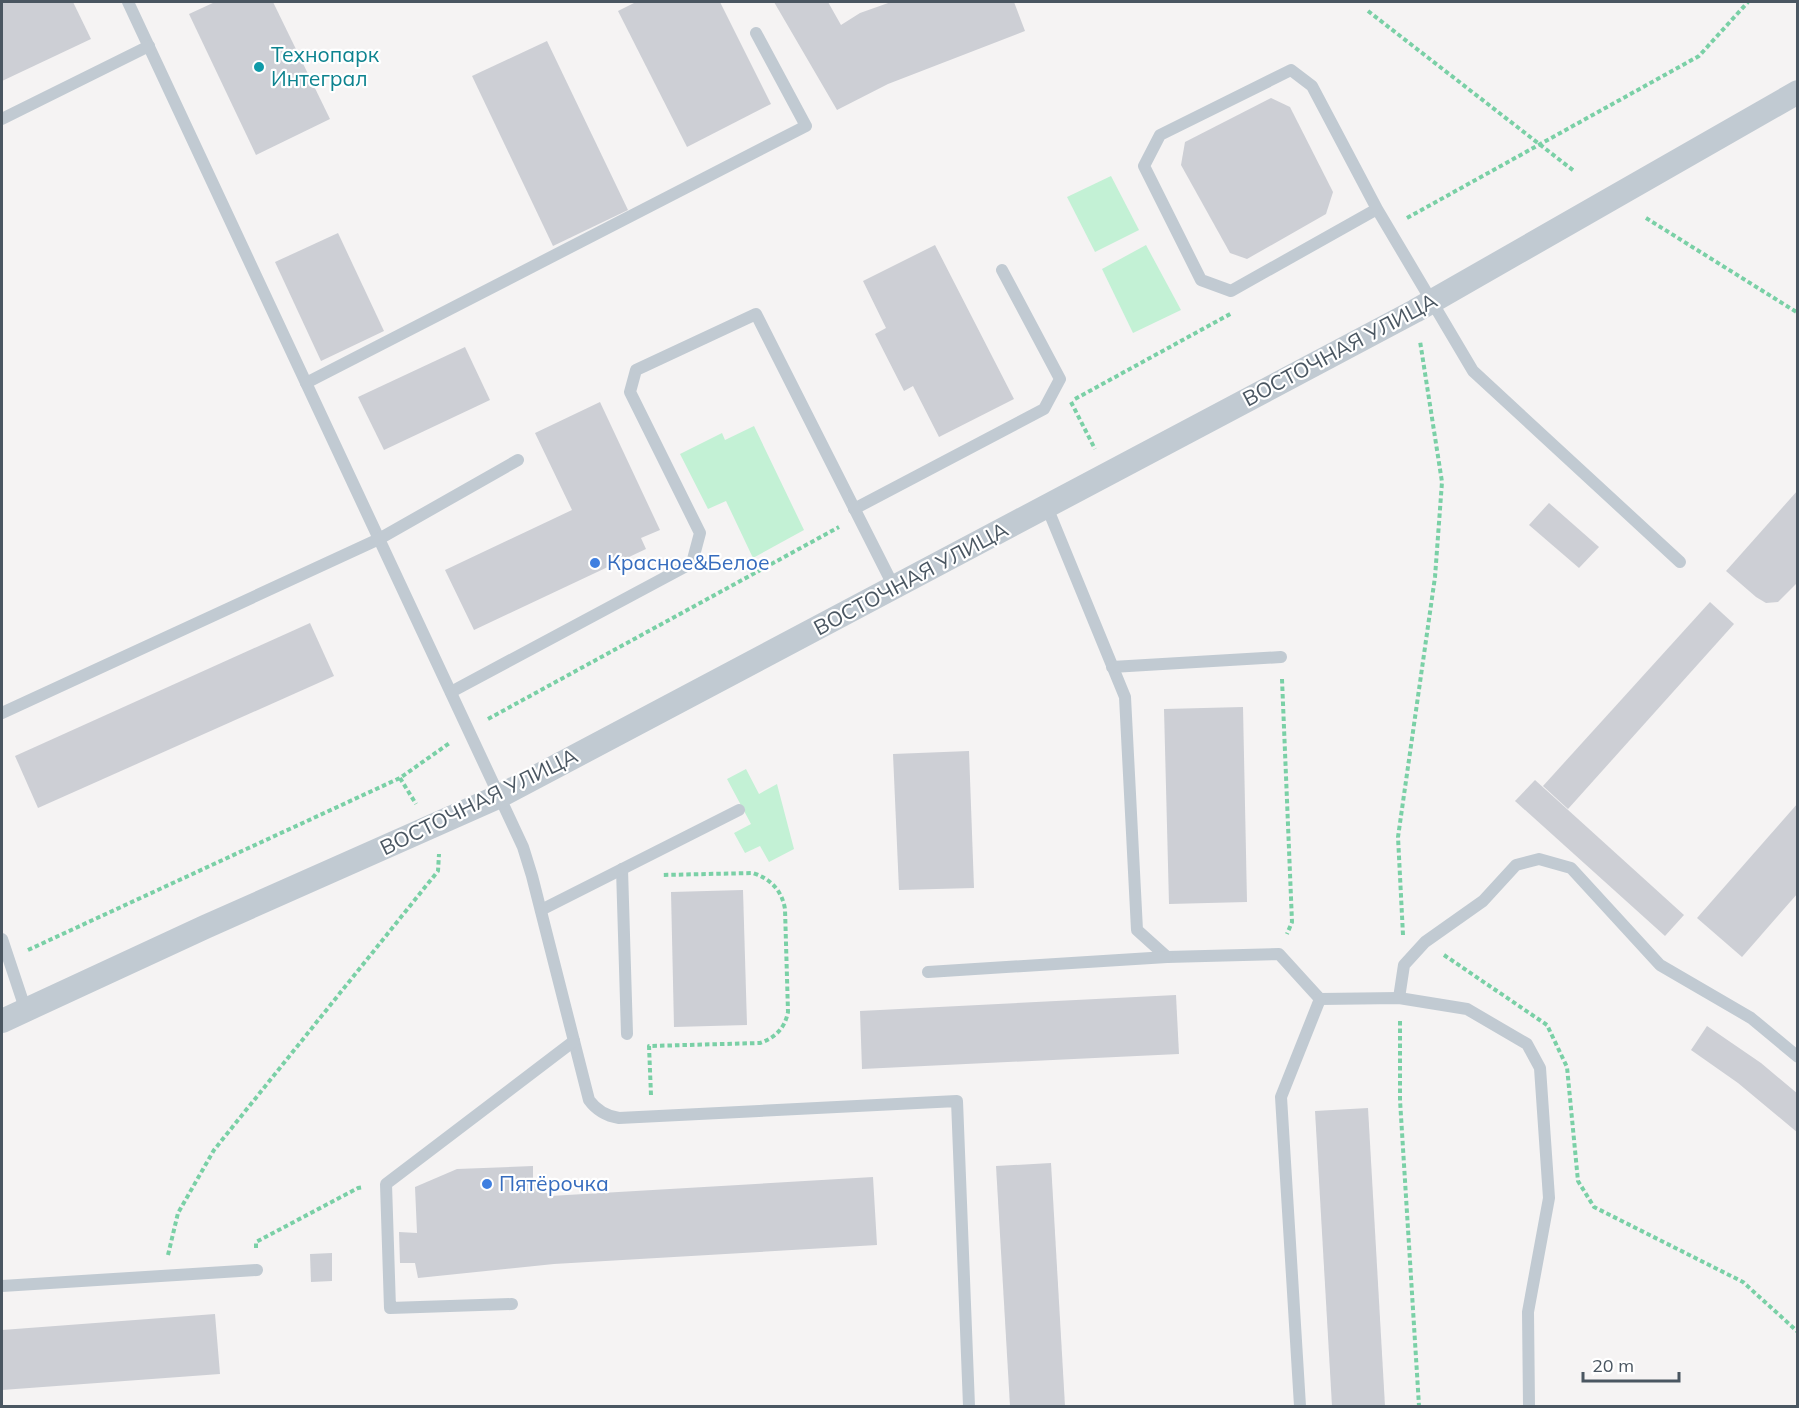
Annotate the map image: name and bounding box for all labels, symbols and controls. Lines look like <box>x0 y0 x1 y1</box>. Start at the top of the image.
place label: Технопарк Интеграл <box>271 41 380 91</box>
marker: Технопарк Интеграл <box>252 60 266 74</box>
street label: ВОСТОЧНАЯ УЛИЦА <box>1238 287 1442 411</box>
street label: ВОСТОЧНАЯ УЛИЦА <box>809 516 1013 640</box>
place label: Красное&Белое <box>607 549 770 575</box>
marker: Красное&Белое <box>588 556 602 570</box>
street label: ВОСТОЧНАЯ УЛИЦА <box>376 742 582 860</box>
place label: Пятёрочка <box>499 1170 609 1196</box>
marker: Пятёрочка <box>480 1177 494 1191</box>
scale bar <box>1583 1345 1679 1383</box>
text: 20 m <box>1592 1354 1634 1377</box>

